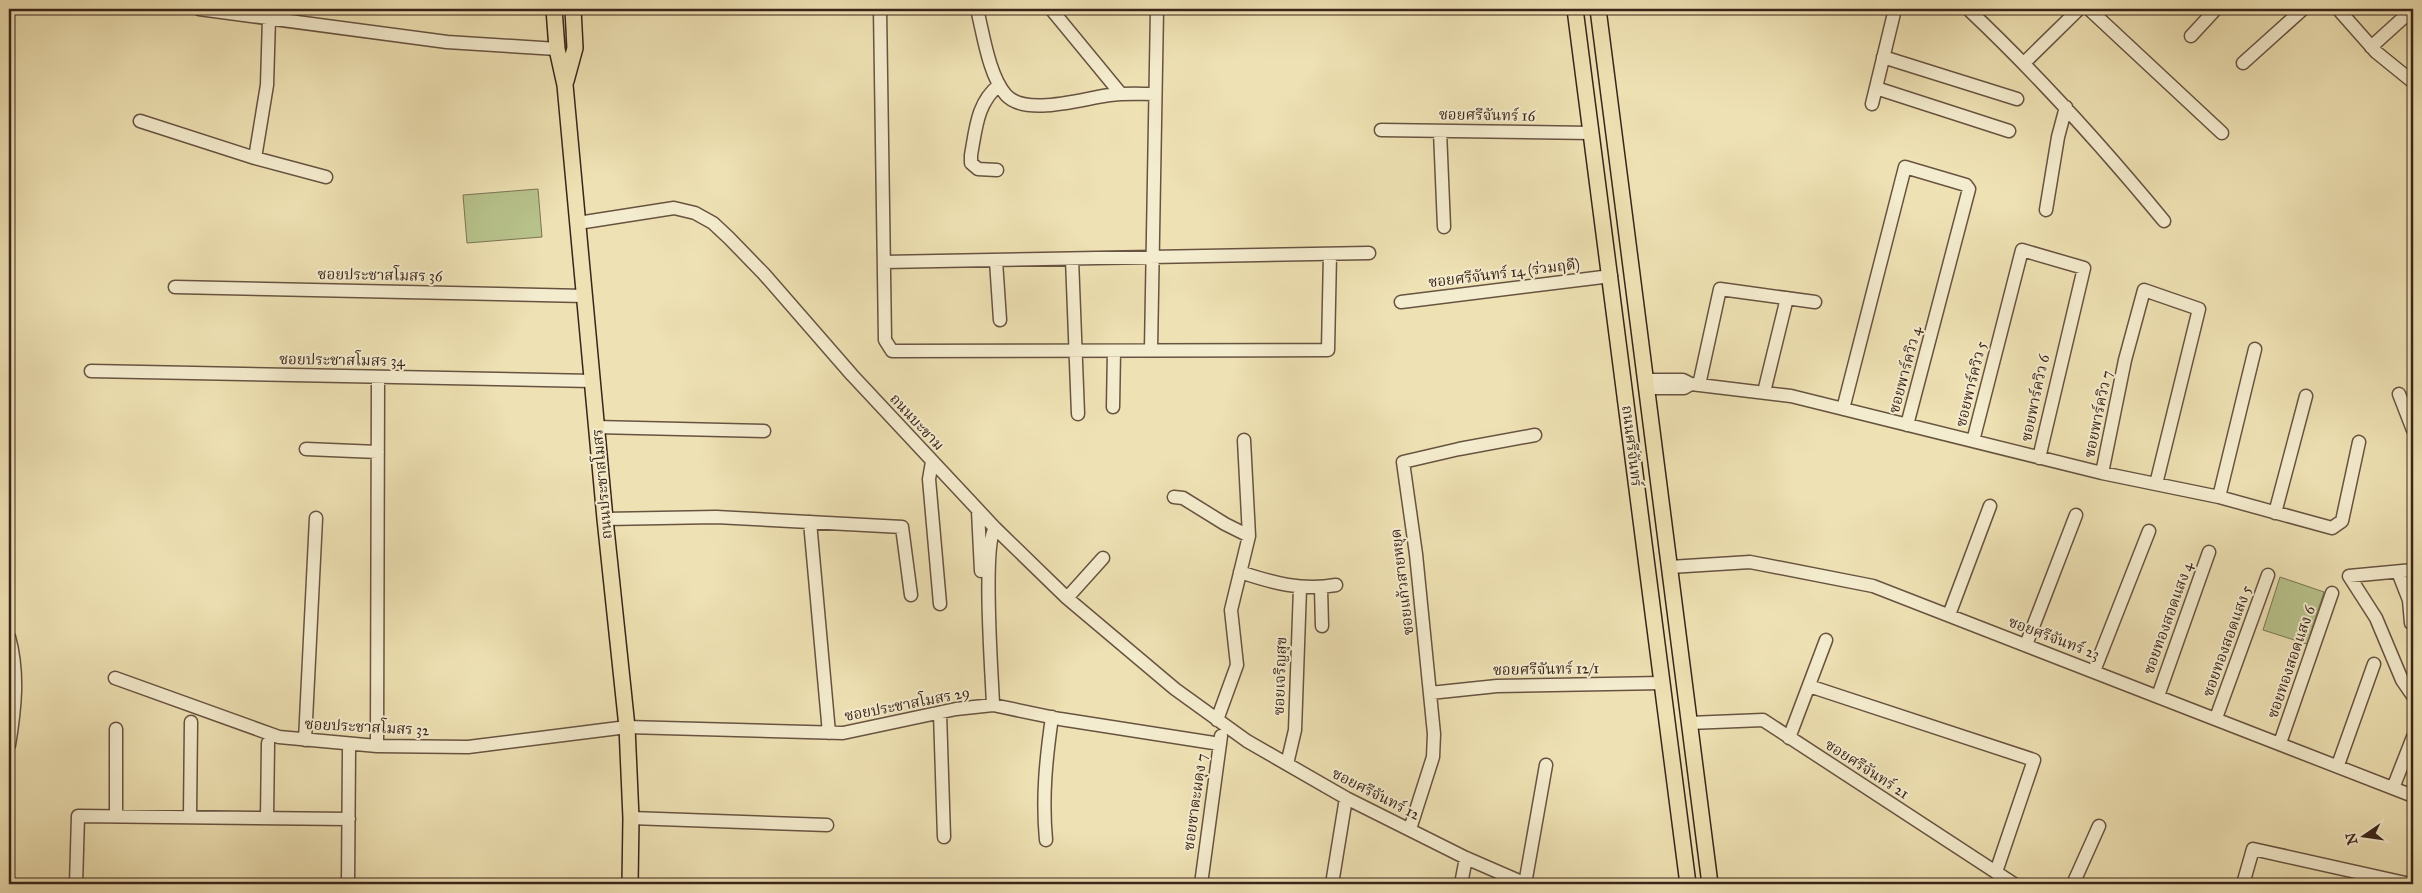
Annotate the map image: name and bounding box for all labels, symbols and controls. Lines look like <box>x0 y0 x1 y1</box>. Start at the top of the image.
street label: ซอยศรีจันทร์ 16 <box>1439 104 1537 125</box>
street label: ซอยศรีจันทร์ 14 (ร่วมฤดี) <box>1427 254 1581 292</box>
street label: ซอยประชาสโมสร 36 <box>317 263 444 285</box>
street label: ซอยพาร์ควิว 4 <box>1884 324 1925 415</box>
street label: ซอยพาร์ควิว 5 <box>1951 339 1990 429</box>
street label: ซอยประชาสโมสร 34 <box>279 348 406 370</box>
street label: ซอยพาร์ควิว 6 <box>2016 351 2053 443</box>
street label: ซอยพาร์ควิว 7 <box>2079 369 2116 459</box>
street label: ถนนบะขาม <box>886 390 948 454</box>
street label: ถนนศรีจันทร์ <box>1618 404 1647 489</box>
street label: ถนนประชาสโมสร <box>586 428 616 540</box>
street label: ซอยแก้วสายหยุด <box>1387 528 1419 636</box>
street label: ซอยทองสอดแสง 4 <box>2139 559 2197 677</box>
street label: ซอยทองสอดแสง 5 <box>2199 583 2255 699</box>
street label: ซอยทองสอดแสง 6 <box>2263 602 2319 721</box>
street label: ซอยศรีจันทร์ 23 <box>2006 611 2103 664</box>
street label: ซอยเจริญสุข <box>1270 636 1292 716</box>
street label: ซอยศรีจันทร์ 12/1 <box>1493 658 1599 679</box>
street label: ซอยประชาสโมสร 29 <box>843 681 971 725</box>
street label: ซอยประชาสโมสร 32 <box>304 713 431 739</box>
street label: ซอยศรีจันทร์ 21 <box>1822 734 1913 803</box>
street label: ซอยชาตะผดุง 7 <box>1179 752 1213 852</box>
street label: ซอยศรีจันทร์ 12 <box>1329 763 1424 824</box>
north arrow <box>2340 810 2390 860</box>
text: N <box>2342 831 2361 847</box>

